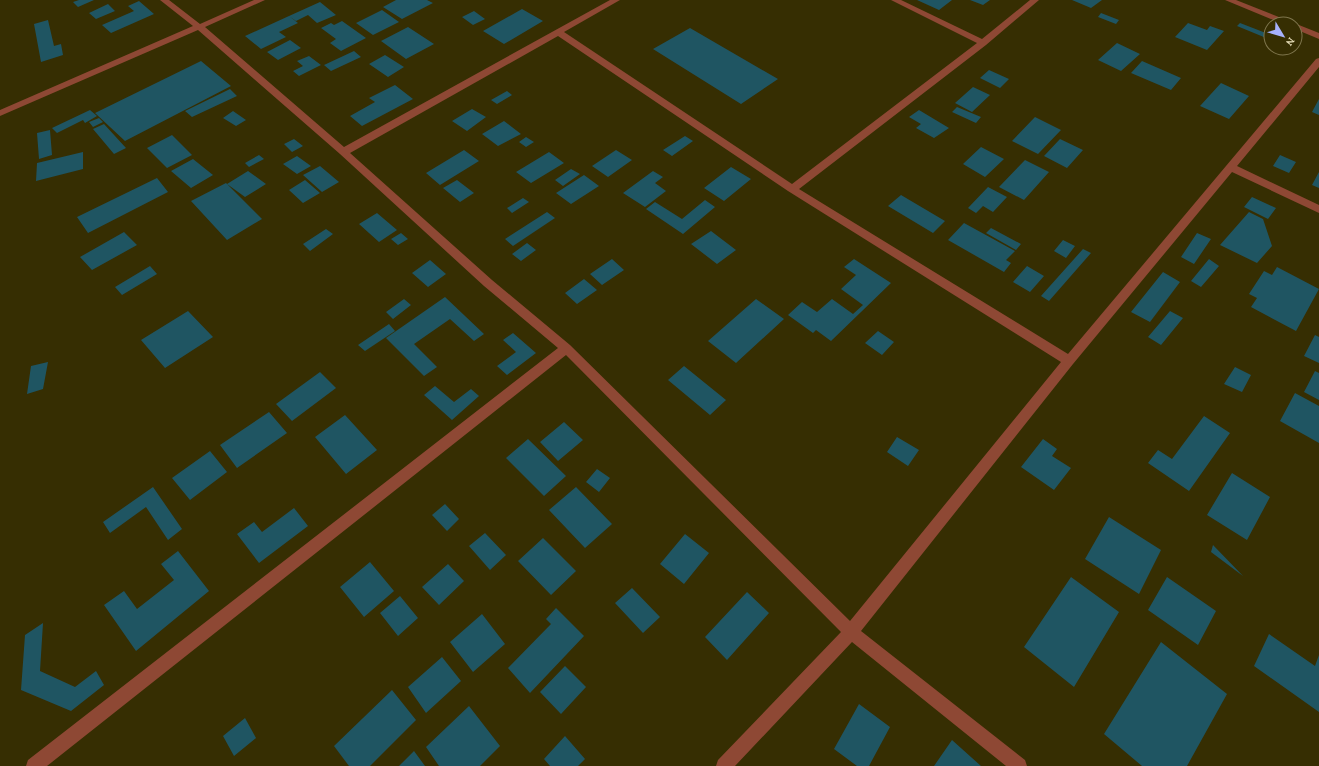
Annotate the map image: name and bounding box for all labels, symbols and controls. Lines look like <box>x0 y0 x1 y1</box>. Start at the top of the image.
north arrow <box>1263 16 1303 56</box>
text: N <box>1284 36 1298 49</box>

